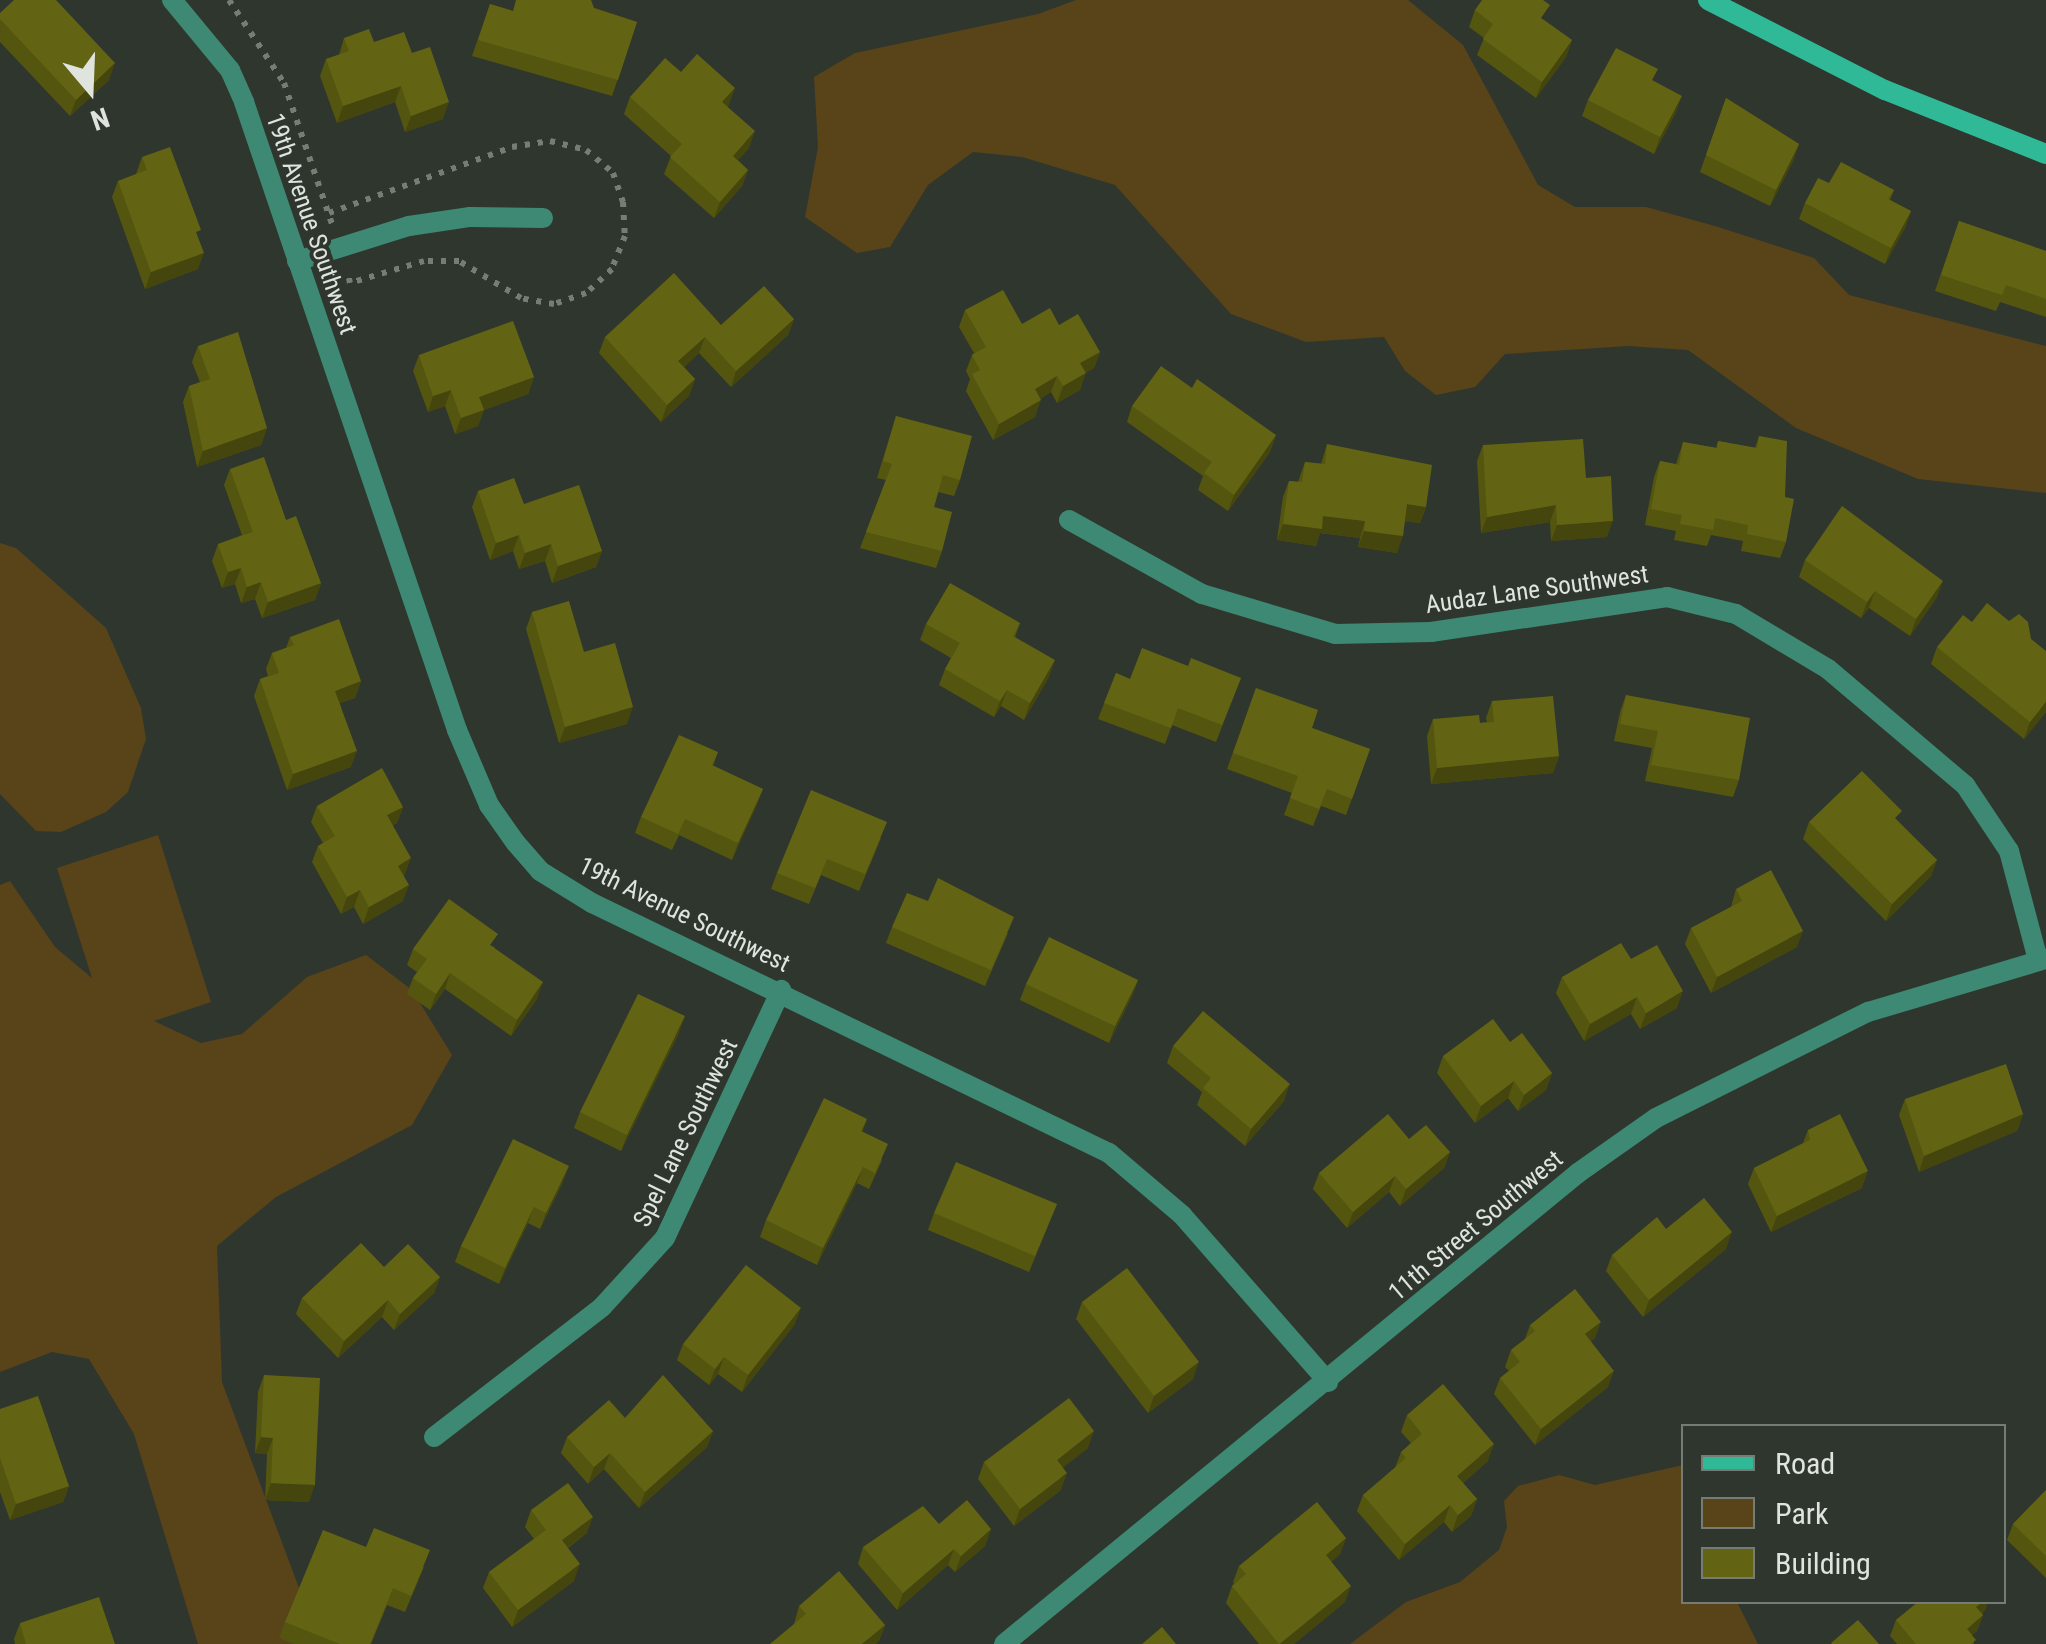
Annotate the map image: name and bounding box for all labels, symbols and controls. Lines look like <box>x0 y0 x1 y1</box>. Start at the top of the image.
north arrow <box>40 40 140 140</box>
text: N <box>86 100 113 137</box>
street label: 19th Avenue Southwest <box>259 110 363 338</box>
street label: Audaz Lane Southwest <box>1424 560 1650 620</box>
street label: 19th Avenue Southwest <box>573 851 795 979</box>
street label: Spel Lane Southwest <box>627 1034 745 1232</box>
street label: 11th Street Southwest <box>1383 1144 1569 1308</box>
legend <box>1681 1424 2006 1604</box>
text: Road <box>1775 1446 1835 1481</box>
text: Park <box>1775 1496 1829 1531</box>
text: Building <box>1775 1546 1871 1581</box>

